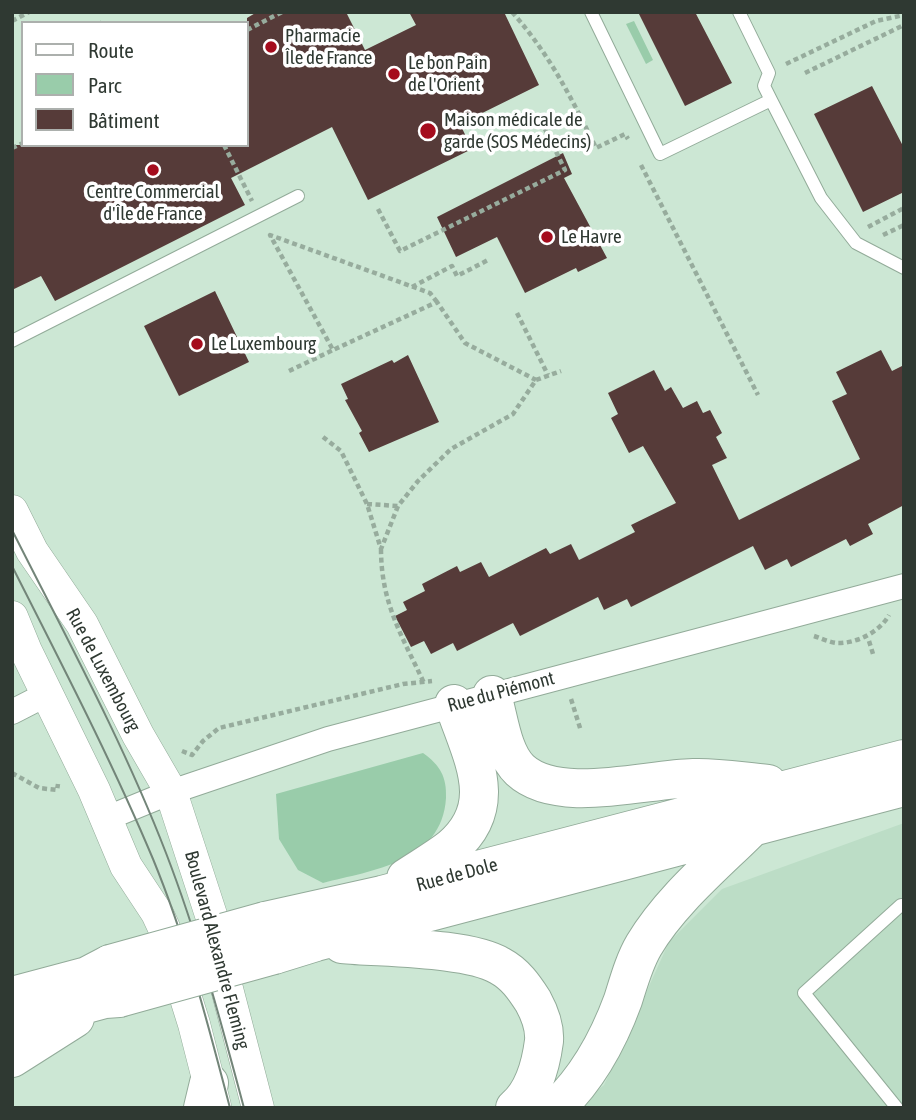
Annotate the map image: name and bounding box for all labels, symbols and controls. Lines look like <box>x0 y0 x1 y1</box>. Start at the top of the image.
legend <box>21 21 248 147</box>
place label: Pharmacie Île de France <box>285 25 372 69</box>
text: Route <box>88 38 134 62</box>
marker: Pharmacie Île de France <box>263 39 279 55</box>
place label: Le bon Pain de l'Orient <box>408 52 488 96</box>
marker: Le bon Pain de l'Orient <box>386 66 402 82</box>
text: Parc <box>88 73 122 97</box>
text: Bâtiment <box>88 108 159 132</box>
place label: Maison médicale de garde (SOS Médecins) <box>444 109 591 153</box>
marker: Maison médicale de garde (SOS Médecins) <box>418 121 438 141</box>
marker: Centre Commercial d'Île de France <box>145 162 161 178</box>
place label: Centre Commercial d'Île de France <box>86 181 220 225</box>
place label: Le Havre <box>561 226 622 248</box>
marker: Le Havre <box>539 229 555 245</box>
place label: Le Luxembourg <box>211 333 316 355</box>
marker: Le Luxembourg <box>189 336 205 352</box>
street label: Rue de Luxembourg <box>61 604 145 736</box>
street label: Rue du Piémont <box>445 667 557 717</box>
street label: Boulevard Alexandre Fleming <box>179 848 255 1052</box>
street label: Rue de Dole <box>414 853 500 897</box>

